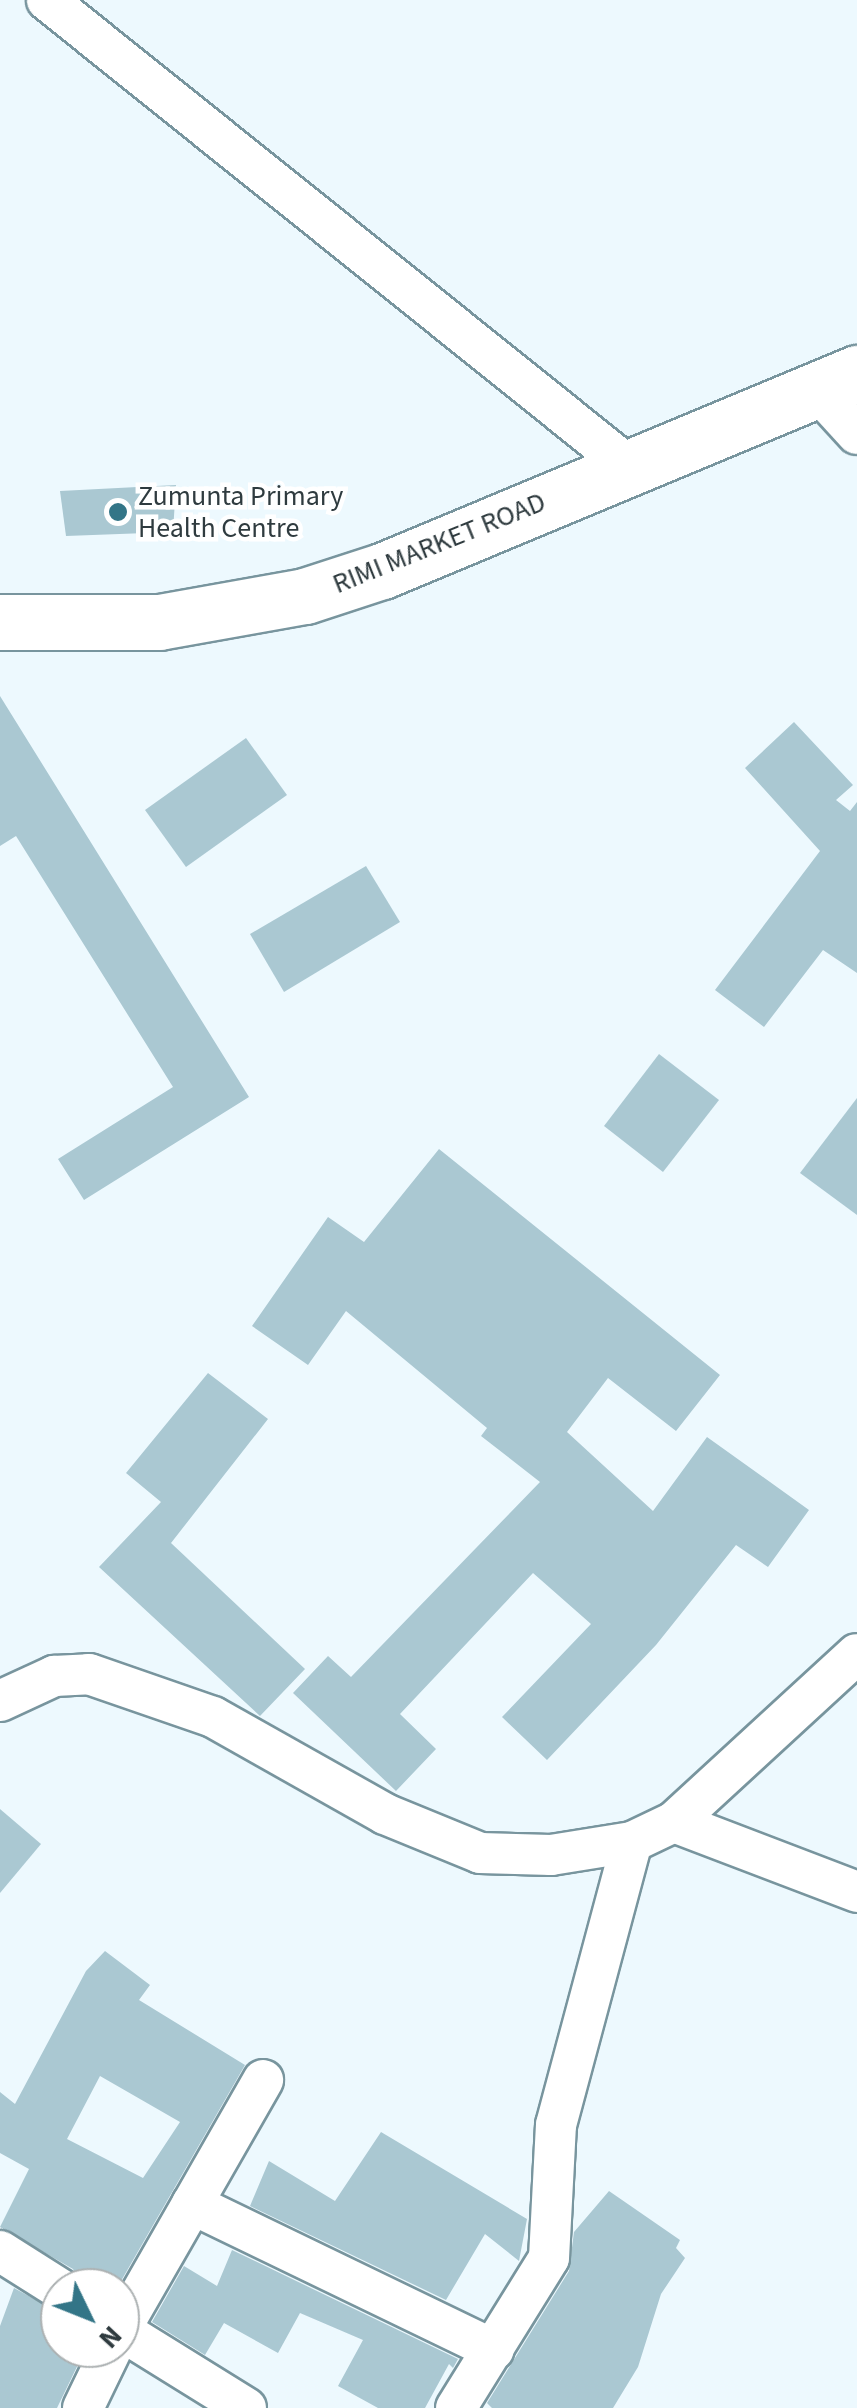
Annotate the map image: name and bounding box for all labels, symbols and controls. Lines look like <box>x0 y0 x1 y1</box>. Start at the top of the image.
place label: Zumunta Primary Health Centre <box>138 479 343 545</box>
street label: RIMI MARKET ROAD <box>328 485 550 601</box>
marker: Zumunta Primary Health Centre <box>107 501 129 523</box>
north arrow <box>40 2268 140 2368</box>
text: N <box>89 2317 131 2358</box>

